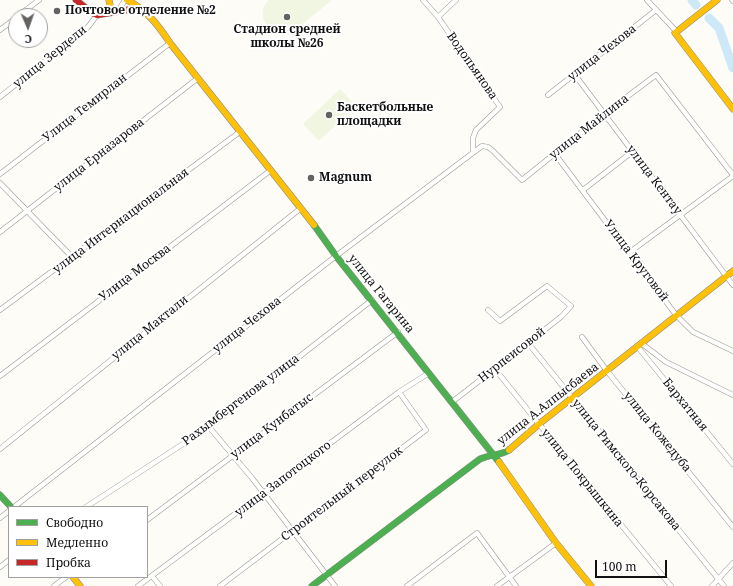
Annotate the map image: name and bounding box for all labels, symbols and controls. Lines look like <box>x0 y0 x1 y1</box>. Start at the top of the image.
place label: Почтовое отделение №2 <box>65 4 216 18</box>
marker: Почтовое отделение №2 <box>52 6 62 16</box>
north arrow <box>8 8 48 48</box>
marker: Стадион средней школы №26 <box>282 12 292 22</box>
street label: улица Чехова <box>565 22 639 84</box>
street label: улица Зердели <box>10 23 90 91</box>
place label: Стадион средней школы №26 <box>233 23 341 51</box>
street label: Водопьянова <box>444 30 500 102</box>
text: С <box>25 32 32 47</box>
street label: Улица Темирлан <box>40 71 130 145</box>
street label: улица Майлина <box>546 91 632 163</box>
place label: Баскетбольные площадки <box>337 101 433 129</box>
marker: Баскетбольные площадки <box>324 110 334 120</box>
street label: улица Ерназарова <box>51 115 147 195</box>
street label: улица Кентау <box>623 142 685 218</box>
street label: улица Интернациональная <box>50 165 192 277</box>
place label: Magnum <box>319 171 372 185</box>
marker: Magnum <box>306 173 316 183</box>
street label: Улица Круговой <box>601 217 671 305</box>
street label: Улица Москва <box>96 241 174 305</box>
street label: улица Гагарина <box>345 252 417 336</box>
street label: улица Мактали <box>109 293 191 363</box>
street label: улица Чехова <box>210 294 284 356</box>
street label: Нурпеисовой <box>476 324 548 386</box>
street label: Рахымбергенова улица <box>180 351 302 449</box>
street label: улица А.Алпысбаева <box>494 360 602 448</box>
street label: Бархатная <box>659 376 711 434</box>
street label: улица Кожедуба <box>620 389 694 475</box>
street label: улица Кунбатыс <box>228 390 316 462</box>
street label: улица Римского-Корсакова <box>568 396 684 534</box>
street label: улица Покрышкина <box>538 426 626 530</box>
street label: улица Запотоцкого <box>232 438 334 520</box>
street label: Строительный переулок <box>278 444 406 544</box>
legend <box>8 506 148 578</box>
text: Свободно <box>46 514 103 531</box>
text: Медленно <box>46 534 108 551</box>
scale bar <box>597 552 669 578</box>
text: Пробка <box>46 554 91 571</box>
text: 100 m <box>602 558 637 575</box>

